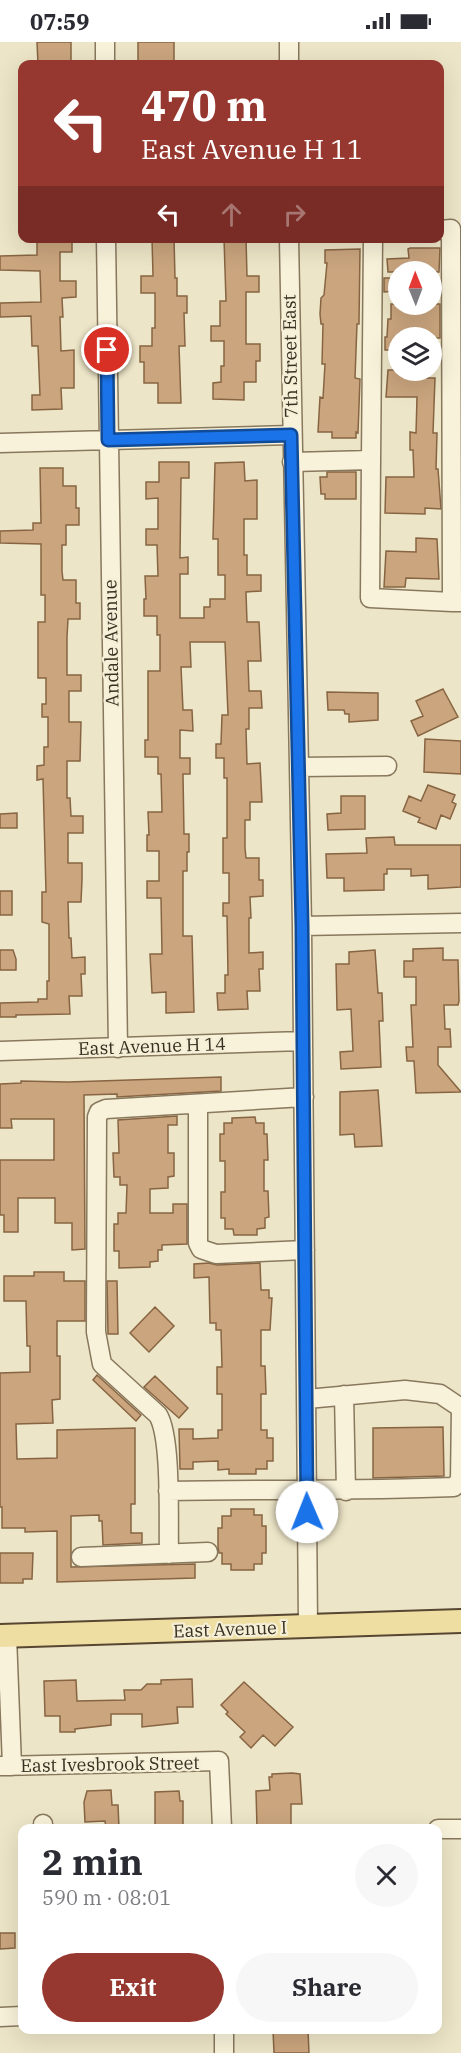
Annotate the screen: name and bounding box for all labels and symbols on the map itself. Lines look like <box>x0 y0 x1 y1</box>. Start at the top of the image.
north arrow <box>388 261 442 315</box>
street label: 7th Street East <box>277 294 303 418</box>
pin <box>81 324 132 375</box>
street label: Andale Avenue <box>98 579 124 707</box>
street label: East Avenue H 14 <box>78 1032 226 1060</box>
position arrow <box>275 1480 339 1544</box>
street label: East Avenue I <box>173 1616 287 1642</box>
street label: East Ivesbrook Street <box>20 1751 200 1777</box>

